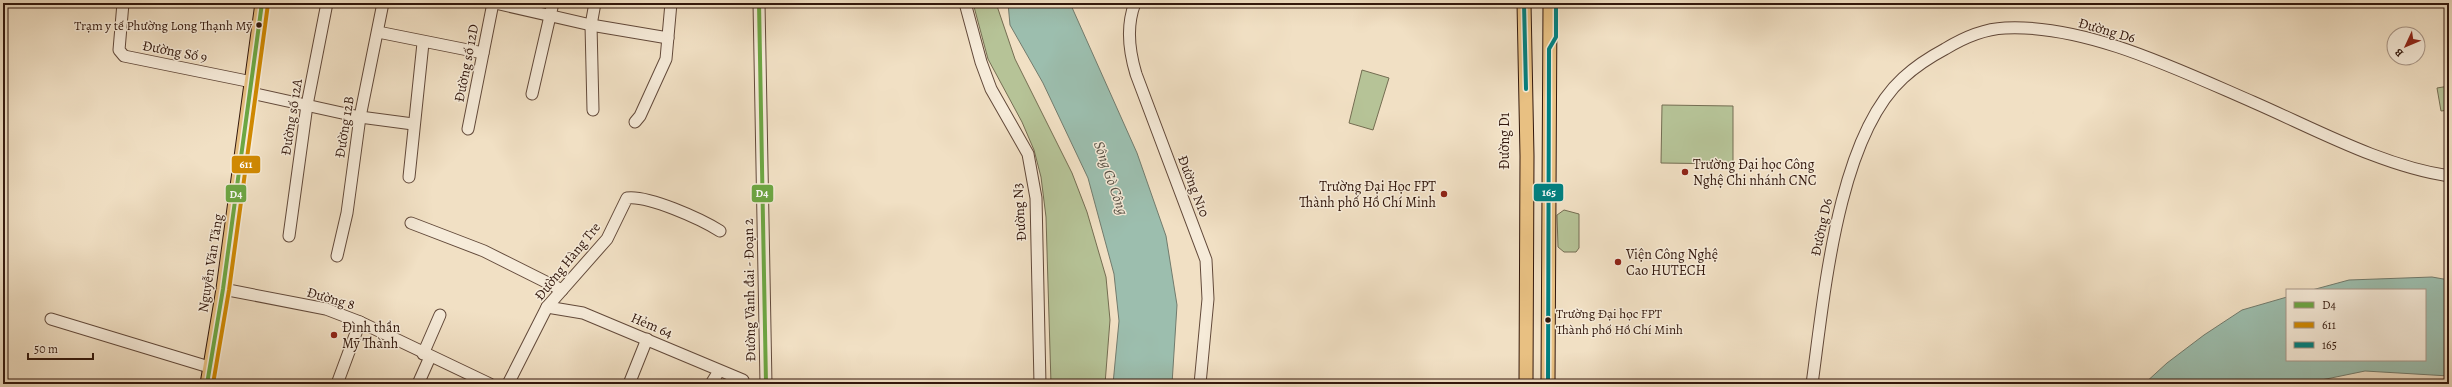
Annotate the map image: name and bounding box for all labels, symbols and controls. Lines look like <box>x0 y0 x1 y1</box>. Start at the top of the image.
street label: Đường D6 <box>2076 13 2138 48</box>
place label: Trạm y tế Phường Long Thạnh Mỹ <box>74 17 252 34</box>
marker: Trạm y tế Phường Long Thạnh Mỹ <box>254 20 264 30</box>
street label: Đường số 12D <box>450 22 483 104</box>
north arrow <box>2386 26 2426 66</box>
street label: Đường Số 9 <box>141 36 209 67</box>
text: B <box>2391 45 2407 60</box>
street label: Đường số 12A <box>276 77 307 157</box>
street label: Đường 12B <box>330 95 359 159</box>
street label: Đường D1 <box>1495 112 1514 170</box>
water label: Sông Gò Công <box>1089 138 1133 218</box>
street label: Đường N10 <box>1173 153 1214 220</box>
line badge: 611 <box>231 155 261 174</box>
place label: Trường Đại học Công Nghệ Chi nhánh CNC <box>1693 155 1817 190</box>
text: 611 <box>239 157 253 172</box>
marker: Trường Đại học Công Nghệ Chi nhánh CNC <box>1680 167 1690 177</box>
place label: Trường Đại Học FPT Thành phố Hồ Chí Minh <box>1299 177 1437 212</box>
street label: Đường N3 <box>1008 182 1031 242</box>
line badge: 165 <box>1533 183 1564 202</box>
line badge: D4 <box>225 184 247 203</box>
line badge: D4 <box>751 184 774 203</box>
text: 165 <box>1542 185 1556 200</box>
text: D4 <box>756 186 768 201</box>
text: D4 <box>230 187 242 202</box>
marker: Trường Đại Học FPT Thành phố Hồ Chí Minh <box>1439 189 1449 199</box>
street label: Đường D6 <box>1806 196 1837 258</box>
street label: Nguyễn Văn Tăng <box>193 212 228 314</box>
street label: Đường Hàng Tre <box>530 218 605 304</box>
street label: Đường Vành đai - Đoạn 2 <box>739 218 760 362</box>
place label: Viện Công Nghệ Cao HUTECH <box>1625 245 1718 280</box>
marker: Viện Công Nghệ Cao HUTECH <box>1613 257 1623 267</box>
street label: Đường 8 <box>305 283 357 314</box>
legend <box>2286 289 2426 361</box>
text: D4 <box>2322 297 2336 313</box>
place label: Trường Đại học FPT Thành phố Hồ Chí Minh <box>1556 305 1683 338</box>
street label: Hẻm 64 <box>628 308 676 343</box>
marker: Trường Đại học FPT Thành phố Hồ Chí Minh <box>1543 315 1553 325</box>
text: 611 <box>2322 317 2336 333</box>
place label: Đình thần Mỹ Thành <box>342 318 400 353</box>
marker: Đình thần Mỹ Thành <box>329 330 339 340</box>
scale bar <box>28 335 93 361</box>
text: 165 <box>2322 337 2337 353</box>
text: 50 m <box>34 341 58 357</box>

